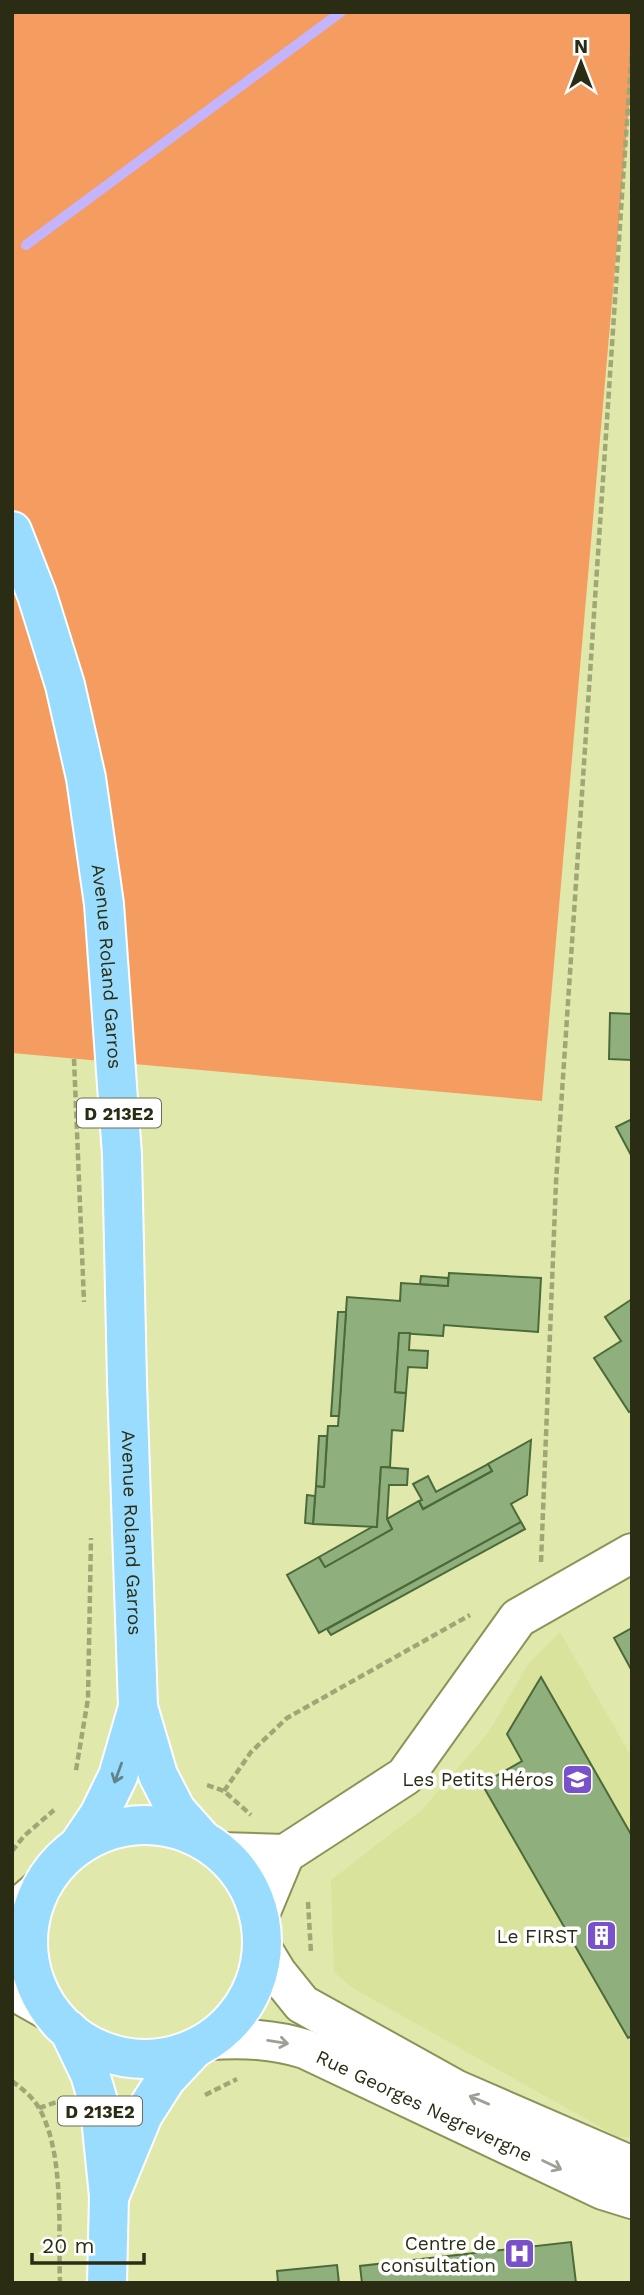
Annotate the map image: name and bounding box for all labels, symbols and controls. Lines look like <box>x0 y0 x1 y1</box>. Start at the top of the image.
north arrow <box>546 28 616 98</box>
text: N <box>574 35 588 58</box>
street label: Avenue Roland Garros <box>87 862 127 1070</box>
road number: D 213E2 <box>77 1098 161 1128</box>
street label: Avenue Roland Garros <box>117 1430 147 1636</box>
one-way arrow <box>111 1761 123 1783</box>
school or university icon: Les Petits Héros <box>560 1762 594 1796</box>
place label: Les Petits Héros <box>402 1768 554 1791</box>
building icon: Le FIRST <box>584 1919 618 1953</box>
place label: Le FIRST <box>497 1925 578 1948</box>
one-way arrow <box>266 2036 289 2049</box>
street label: Rue Georges Negrevergne <box>312 2044 536 2166</box>
one-way arrow <box>469 2093 490 2106</box>
road number: D 213E2 <box>58 2096 142 2126</box>
one-way arrow <box>541 2159 562 2173</box>
scale bar <box>32 2222 144 2266</box>
place label: Centre de consultation <box>381 2232 496 2277</box>
text: 20 m <box>42 2233 94 2258</box>
hospital icon: Centre de consultation <box>502 2237 536 2271</box>

